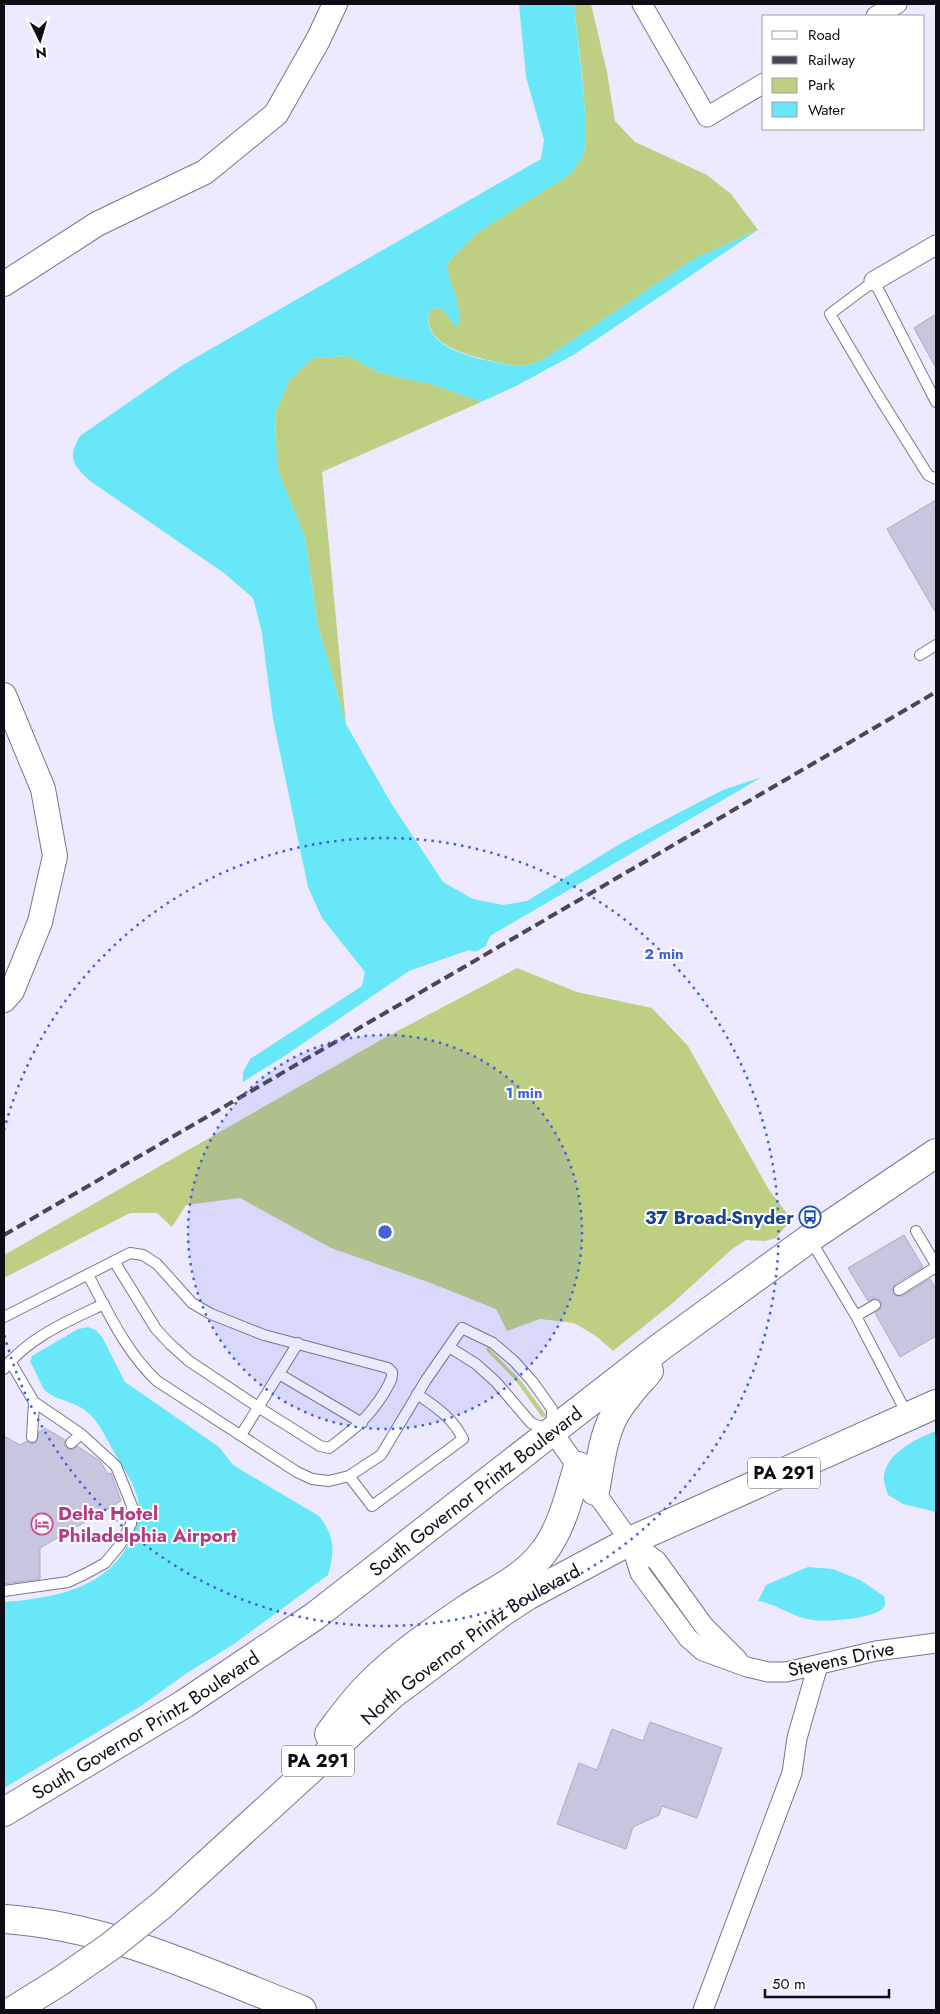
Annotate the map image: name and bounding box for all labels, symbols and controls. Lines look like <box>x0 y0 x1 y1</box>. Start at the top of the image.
north arrow <box>15 15 65 65</box>
legend <box>762 15 925 130</box>
text: Road <box>808 24 840 46</box>
text: N <box>35 43 48 63</box>
text: Railway <box>808 49 855 71</box>
text: Park <box>808 74 835 96</box>
text: Water <box>808 99 846 121</box>
text: 2 min <box>644 943 684 965</box>
text: 1 min <box>505 1082 543 1104</box>
place label: 37 Broad-Snyder <box>645 1204 794 1231</box>
bus stop icon: 37 Broad-Snyder <box>798 1205 822 1229</box>
centre of rings <box>376 1223 394 1241</box>
street label: South Governor Printz Boulevard <box>363 1400 587 1583</box>
road number: PA 291 <box>748 1458 820 1489</box>
place label: Delta Hotel Philadelphia Airport <box>58 1500 237 1549</box>
hotel icon: Delta Hotel Philadelphia Airport <box>30 1512 54 1536</box>
street label: North Governor Printz Boulevard <box>354 1557 585 1731</box>
street label: Stevens Drive <box>785 1635 897 1683</box>
street label: South Governor Printz Boulevard <box>27 1644 264 1806</box>
road number: PA 291 <box>282 1745 354 1776</box>
scale bar <box>765 1966 889 1998</box>
text: 50 m <box>772 1973 806 1995</box>

